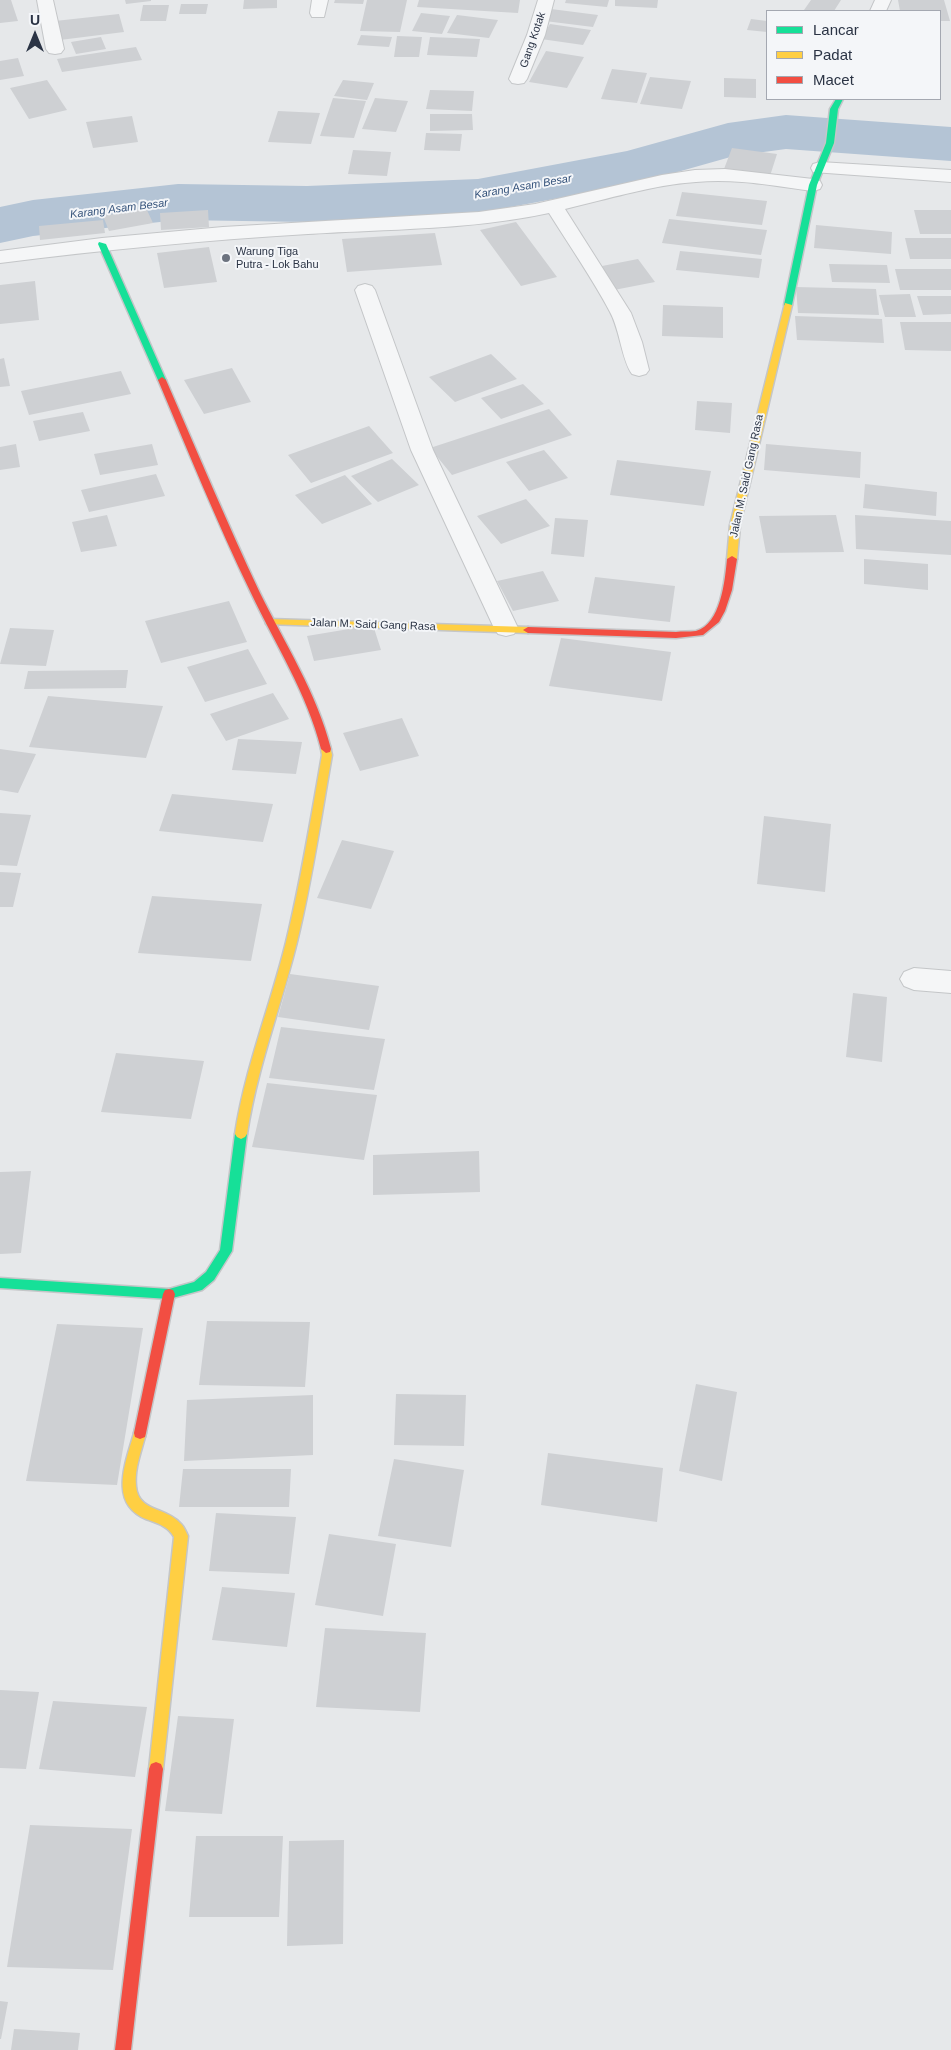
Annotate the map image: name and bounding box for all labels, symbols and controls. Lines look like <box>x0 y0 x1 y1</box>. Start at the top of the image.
north arrow <box>10 10 60 60</box>
street label: Gang Kotak <box>517 10 549 70</box>
legend <box>766 10 941 100</box>
text: U <box>30 12 40 28</box>
text: Lancar <box>813 21 859 38</box>
text: Padat <box>813 46 852 63</box>
text: Macet <box>813 71 854 88</box>
water label: Karang Asam Besar <box>473 172 573 202</box>
water label: Karang Asam Besar <box>69 196 169 222</box>
place label: Warung Tiga Putra - Lok Bahu <box>236 245 319 271</box>
marker: Warung Tiga Putra - Lok Bahu <box>220 252 232 264</box>
street label: Jalan M. Said Gang Rasa <box>728 413 766 539</box>
street label: Jalan M. Said Gang Rasa <box>310 616 436 634</box>

